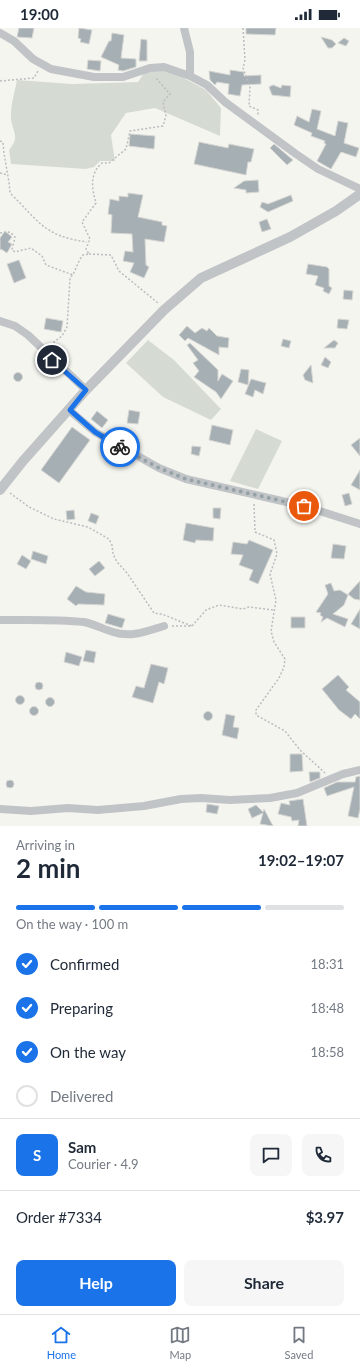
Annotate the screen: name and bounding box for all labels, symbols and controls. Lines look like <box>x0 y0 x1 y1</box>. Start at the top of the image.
text: 19:00 <box>20 5 59 23</box>
pin <box>35 343 69 377</box>
icon: home <box>41 349 63 371</box>
courier <box>100 427 140 467</box>
icon: bike <box>109 436 131 458</box>
pin <box>287 489 321 523</box>
icon: bag <box>293 495 315 517</box>
text: Arriving in <box>16 837 75 853</box>
text: 19:02–19:07 <box>258 851 344 869</box>
text: 2 min <box>16 852 80 884</box>
text: On the way · 100 m <box>16 916 128 932</box>
icon: check <box>16 953 38 975</box>
text: Confirmed <box>50 955 119 973</box>
text: 18:31 <box>311 956 344 972</box>
icon: check <box>16 997 38 1019</box>
text: Preparing <box>50 999 113 1017</box>
text: 18:48 <box>311 1000 344 1016</box>
icon: check <box>16 1041 38 1063</box>
text: On the way <box>50 1043 126 1061</box>
text: 18:58 <box>311 1044 344 1060</box>
text: Delivered <box>50 1087 113 1105</box>
button: chat <box>250 1134 292 1176</box>
button: phone <box>302 1134 344 1176</box>
text: Sam <box>68 1138 96 1156</box>
text: S <box>33 1146 41 1164</box>
text: Courier · 4.9 <box>68 1156 139 1172</box>
text: Order #7334 <box>16 1208 102 1226</box>
text: $3.97 <box>306 1208 344 1226</box>
button: Help <box>16 1260 176 1306</box>
button: Share <box>184 1260 344 1306</box>
tab: Home <box>47 1324 76 1361</box>
tab: Map <box>169 1324 191 1361</box>
tab: Saved <box>285 1324 313 1361</box>

